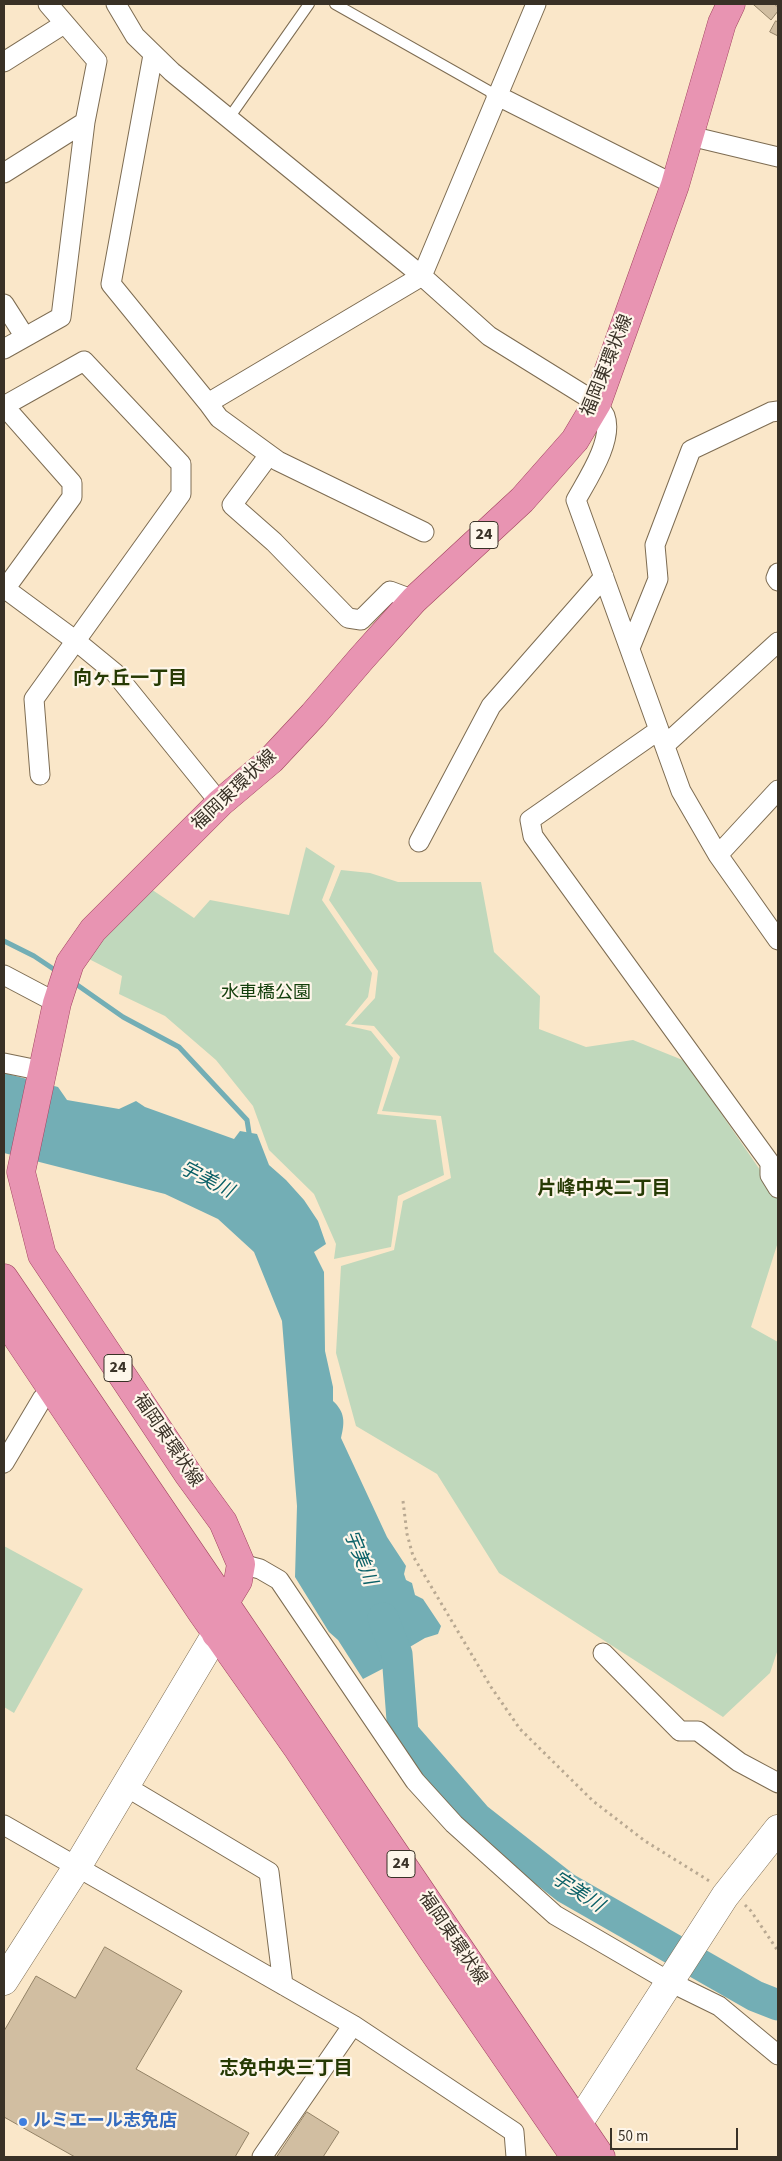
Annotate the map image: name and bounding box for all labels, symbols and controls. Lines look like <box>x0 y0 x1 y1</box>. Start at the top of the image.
street label: 福岡東環状線 <box>578 312 638 420</box>
road number: 24 <box>470 522 498 548</box>
district label: 向ヶ丘一丁目 <box>73 669 187 691</box>
street label: 福岡東環状線 <box>188 746 282 836</box>
park label: 水車橋公園 <box>221 983 311 1005</box>
water label: 宇美川 <box>175 1158 237 1204</box>
district label: 片峰中央二丁目 <box>538 1179 670 1201</box>
road number: 24 <box>104 1355 132 1382</box>
street label: 福岡東環状線 <box>128 1390 206 1492</box>
water label: 宇美川 <box>338 1527 380 1589</box>
road number: 24 <box>387 1850 415 1878</box>
water label: 宇美川 <box>547 1868 607 1918</box>
street label: 福岡東環状線 <box>413 1888 491 1990</box>
district label: 志免中央三丁目 <box>220 2059 352 2081</box>
place label: ルミエール志免店 <box>33 2111 177 2133</box>
marker: ルミエール志免店 <box>17 2116 29 2128</box>
scale bar <box>612 2118 740 2150</box>
text: 50 m <box>618 2126 648 2147</box>

